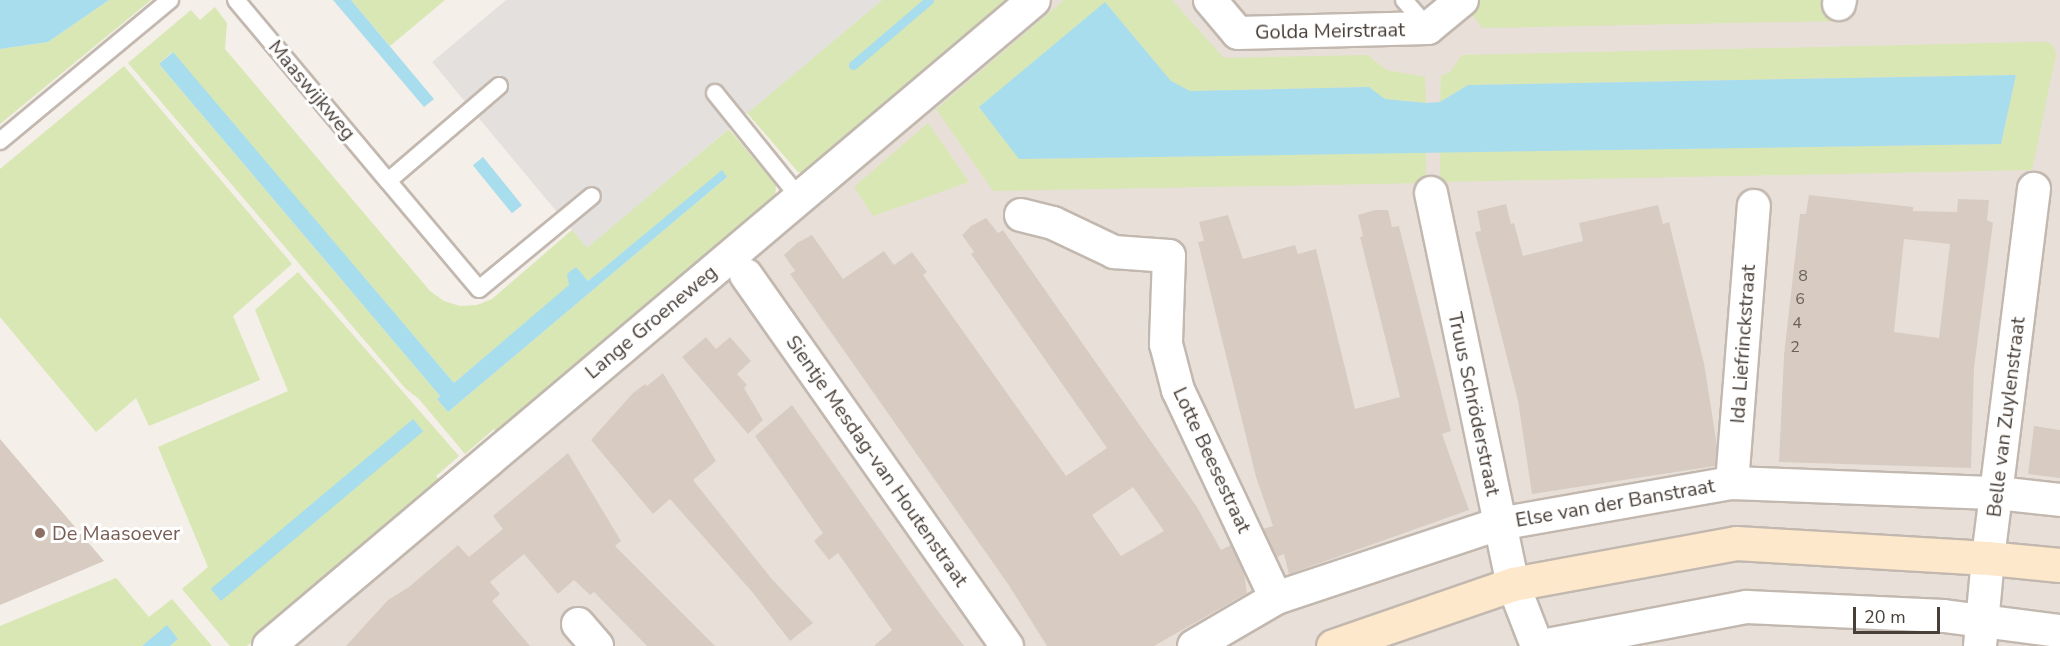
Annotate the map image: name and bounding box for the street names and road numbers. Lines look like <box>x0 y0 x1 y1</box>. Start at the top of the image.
street label: Golda Meirstraat <box>1255 18 1405 44</box>
street label: Maaswijkweg <box>263 35 361 145</box>
street label: Lange Groeneweg <box>580 260 722 384</box>
street label: Ida Liefrinckstraat <box>1725 264 1761 424</box>
street label: Truus Schröderstraat <box>1443 310 1505 498</box>
street label: Belle van Zuylenstraat <box>1982 316 2030 518</box>
street label: Sientje Mesdag-van Houtenstraat <box>781 331 973 591</box>
street label: Lotte Beesestraat <box>1168 383 1256 537</box>
street label: Else van der Banstraat <box>1513 474 1717 532</box>

